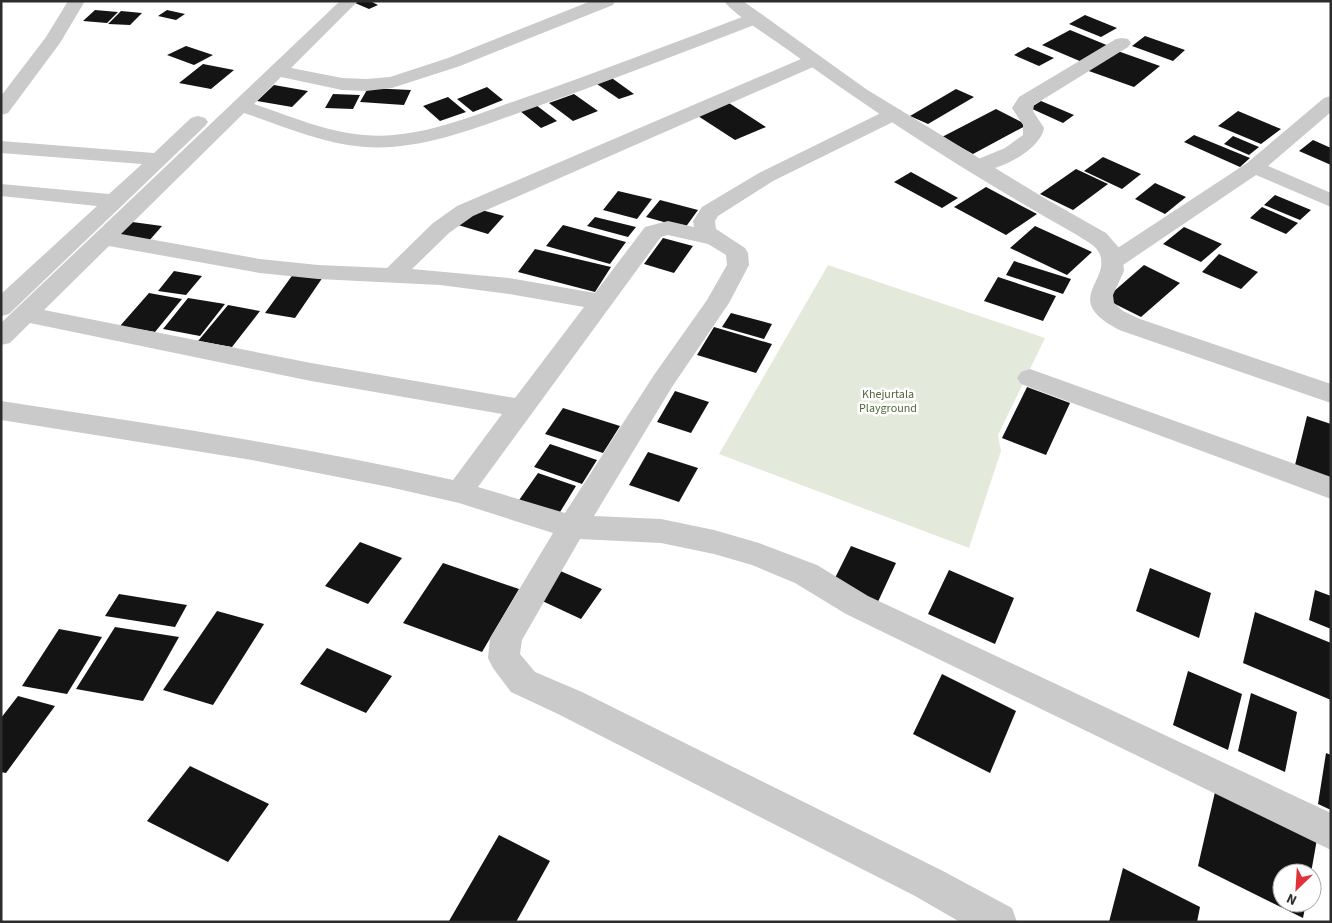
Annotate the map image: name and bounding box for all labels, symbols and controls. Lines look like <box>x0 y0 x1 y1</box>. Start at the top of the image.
park label: Khejurtala Playground <box>859 386 917 417</box>
north arrow <box>1272 863 1322 913</box>
text: N <box>1283 888 1300 910</box>

